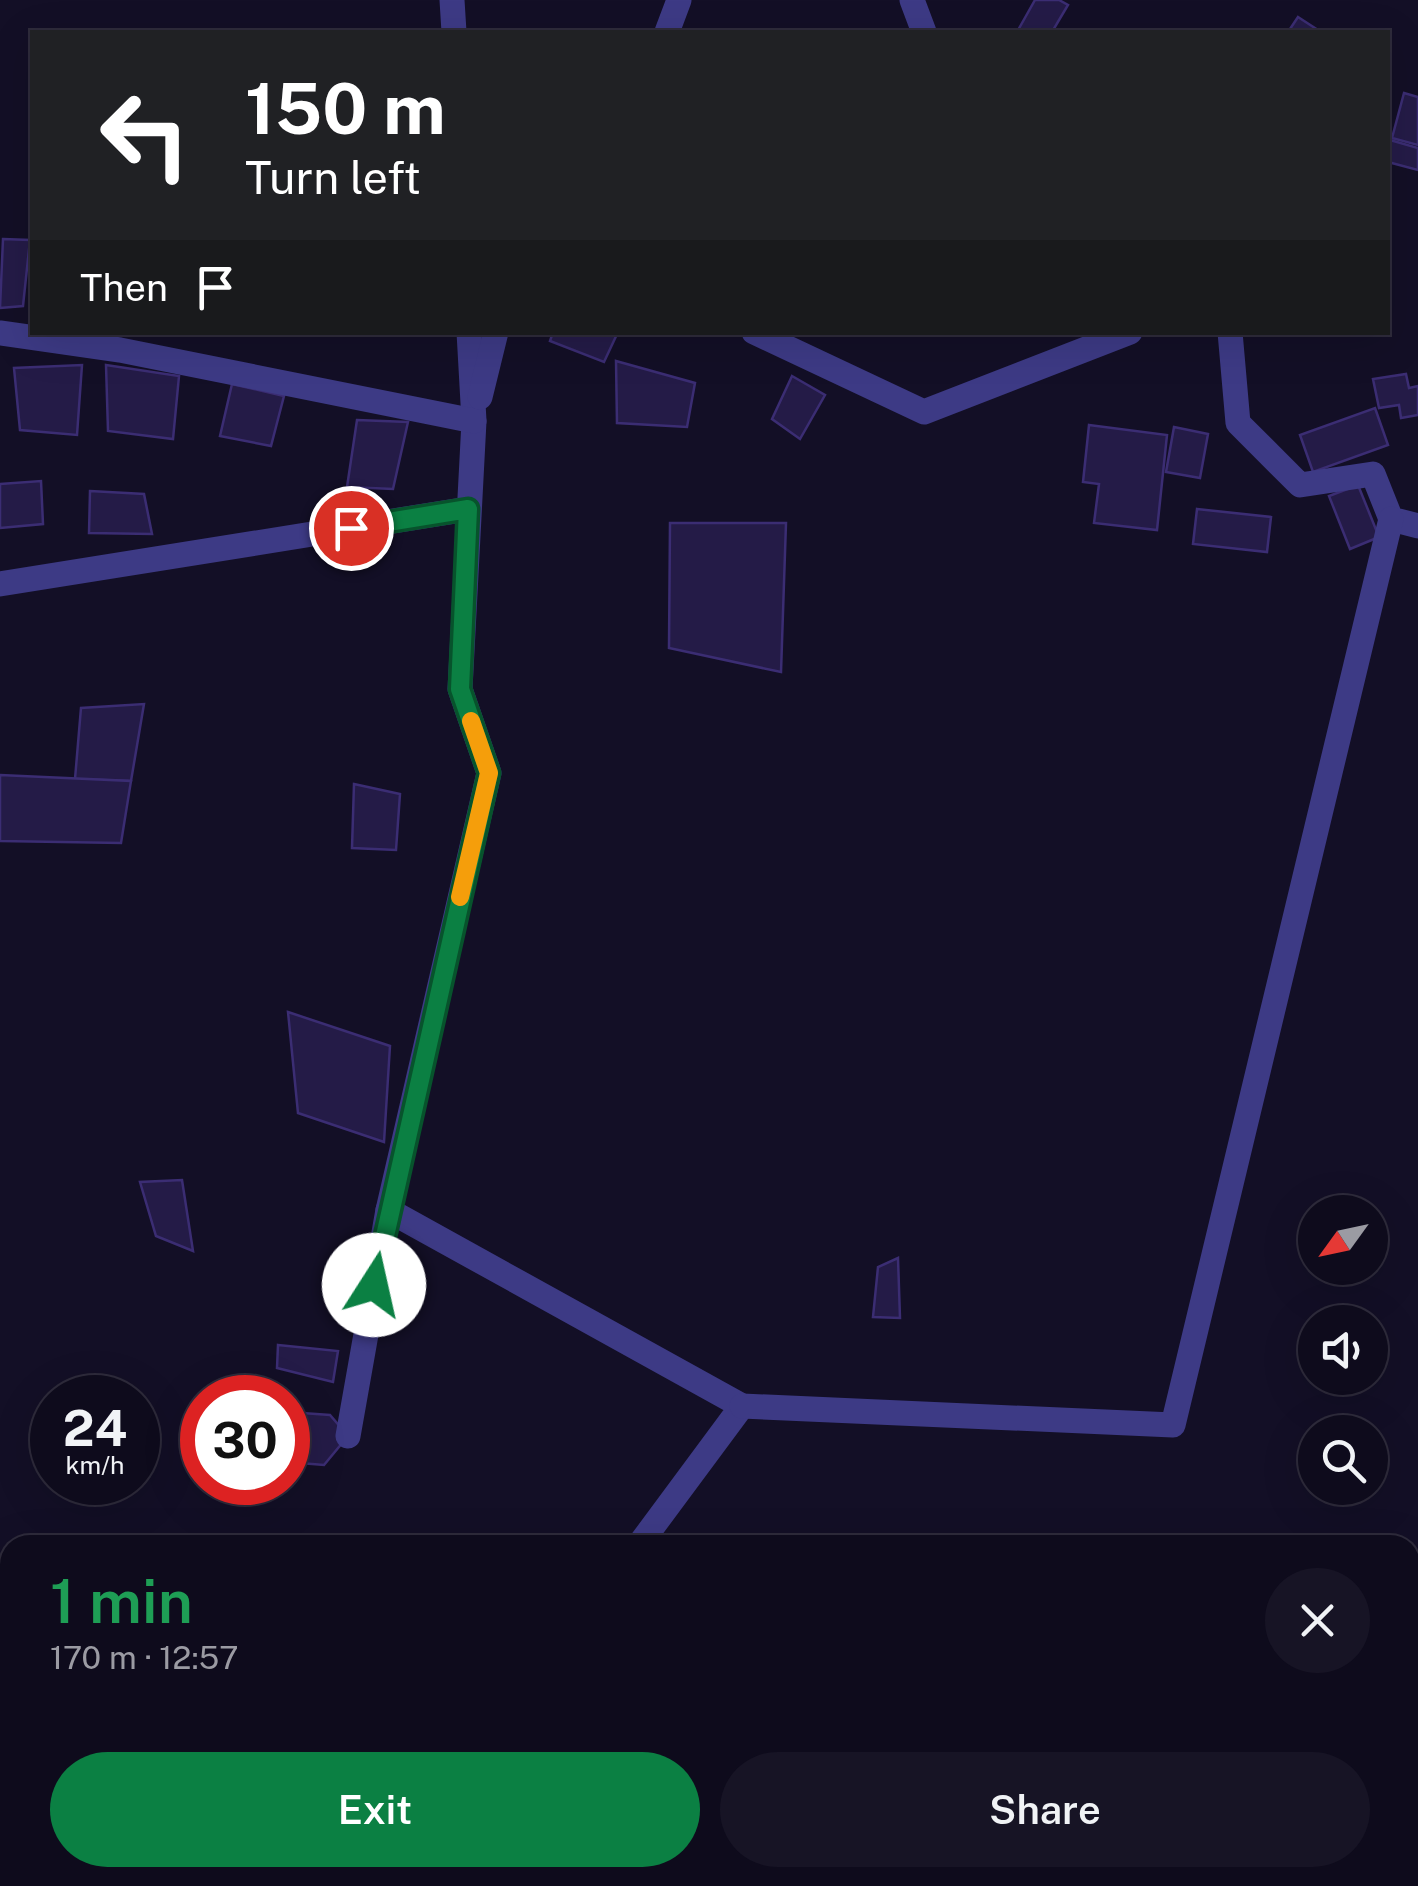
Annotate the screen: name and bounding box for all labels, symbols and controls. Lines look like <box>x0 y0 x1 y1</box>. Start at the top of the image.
text: 150 m <box>245 67 446 150</box>
icon: left <box>80 70 210 200</box>
text: Turn left <box>245 151 421 204</box>
icon: arrive <box>188 260 243 315</box>
text: Then <box>80 265 168 310</box>
pin <box>309 486 394 571</box>
icon: arrive <box>324 501 379 556</box>
north arrow <box>1298 1195 1388 1285</box>
map controls <box>1298 1195 1388 1505</box>
position arrow <box>322 1233 426 1337</box>
button: sound <box>1298 1305 1388 1395</box>
speed limit sign: 30 <box>180 1375 310 1505</box>
text: 24 <box>63 1398 127 1457</box>
button: search <box>1298 1415 1388 1505</box>
text: km/h <box>66 1450 124 1480</box>
text: 1 min <box>50 1566 193 1637</box>
button: close <box>1265 1568 1370 1673</box>
text: 170 m · 12:57 <box>50 1639 238 1676</box>
button: Exit <box>50 1752 700 1867</box>
button: Share <box>720 1752 1370 1867</box>

